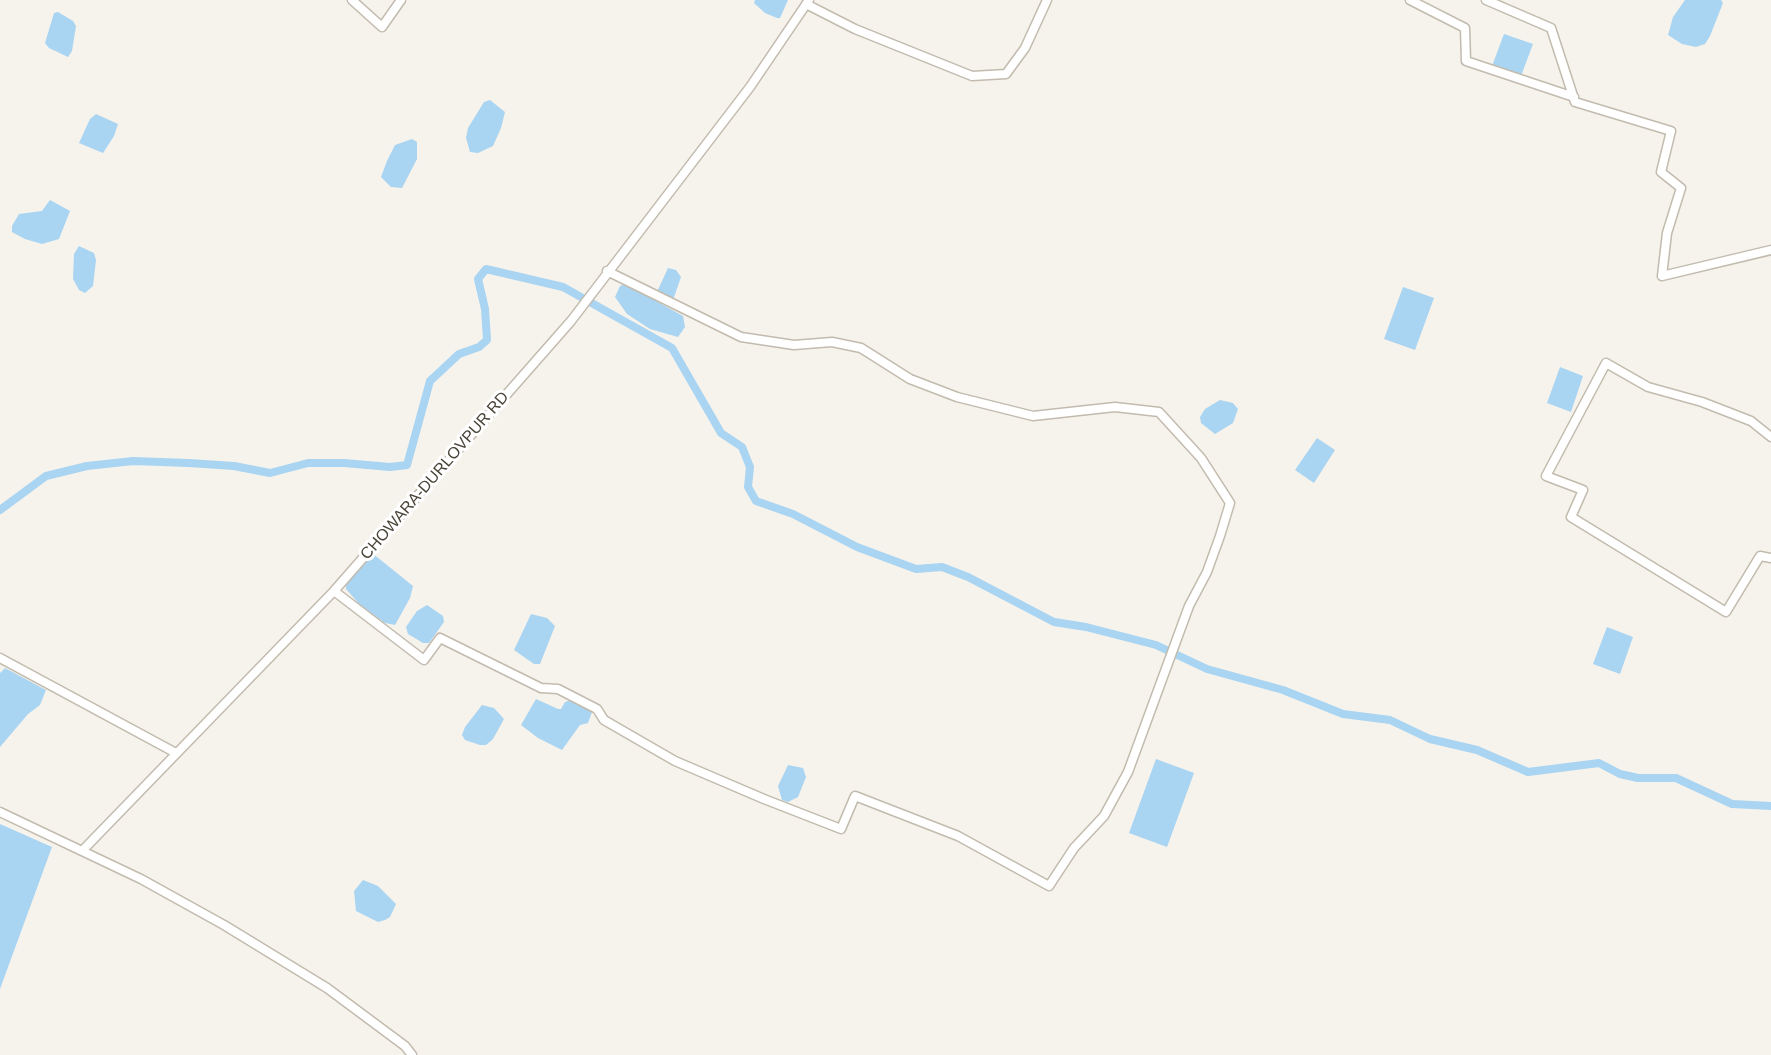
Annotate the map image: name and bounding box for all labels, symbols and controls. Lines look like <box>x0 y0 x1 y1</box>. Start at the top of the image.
street label: CHOWARA-DURLOVPUR RD <box>357 388 513 564</box>

